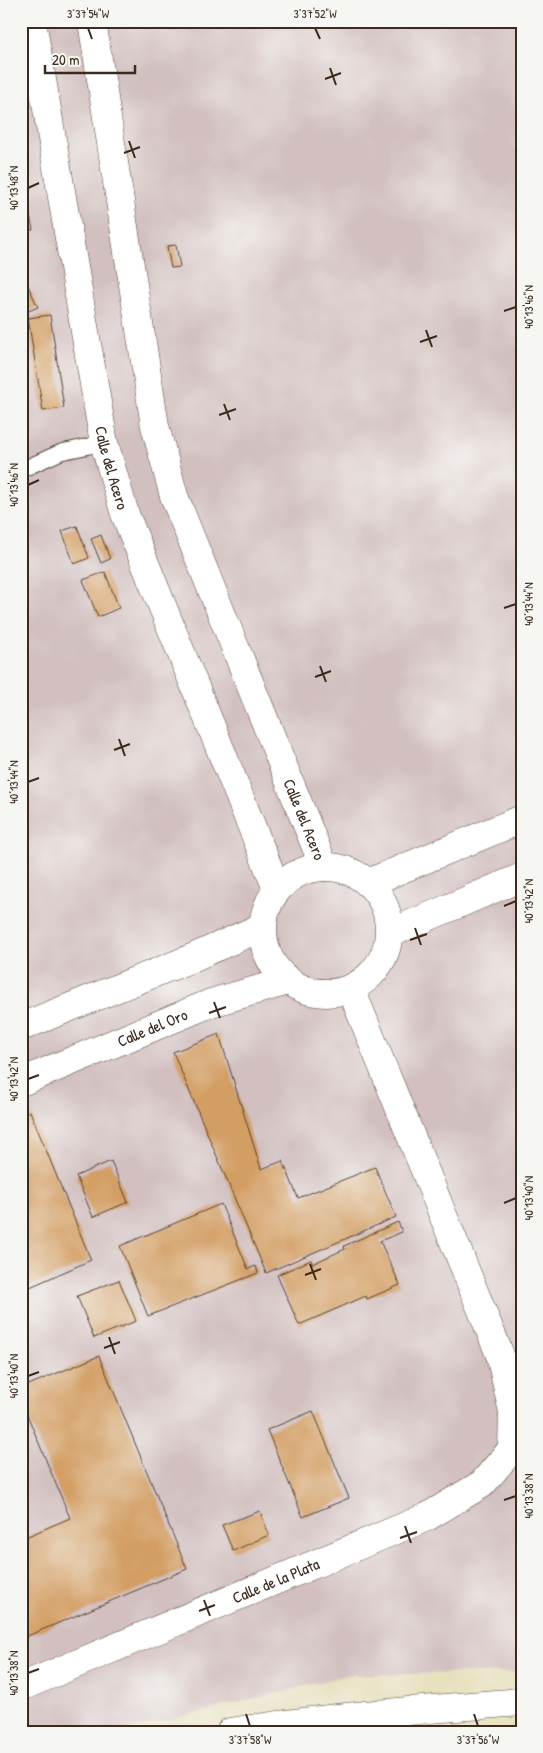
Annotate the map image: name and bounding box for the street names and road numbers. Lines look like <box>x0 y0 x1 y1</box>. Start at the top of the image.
street label: Calle del Acero <box>90 424 134 513</box>
street label: Calle del Acero <box>278 775 331 864</box>
street label: Calle del Oro <box>114 1003 191 1052</box>
street label: Calle de la Plata <box>229 1552 323 1608</box>

